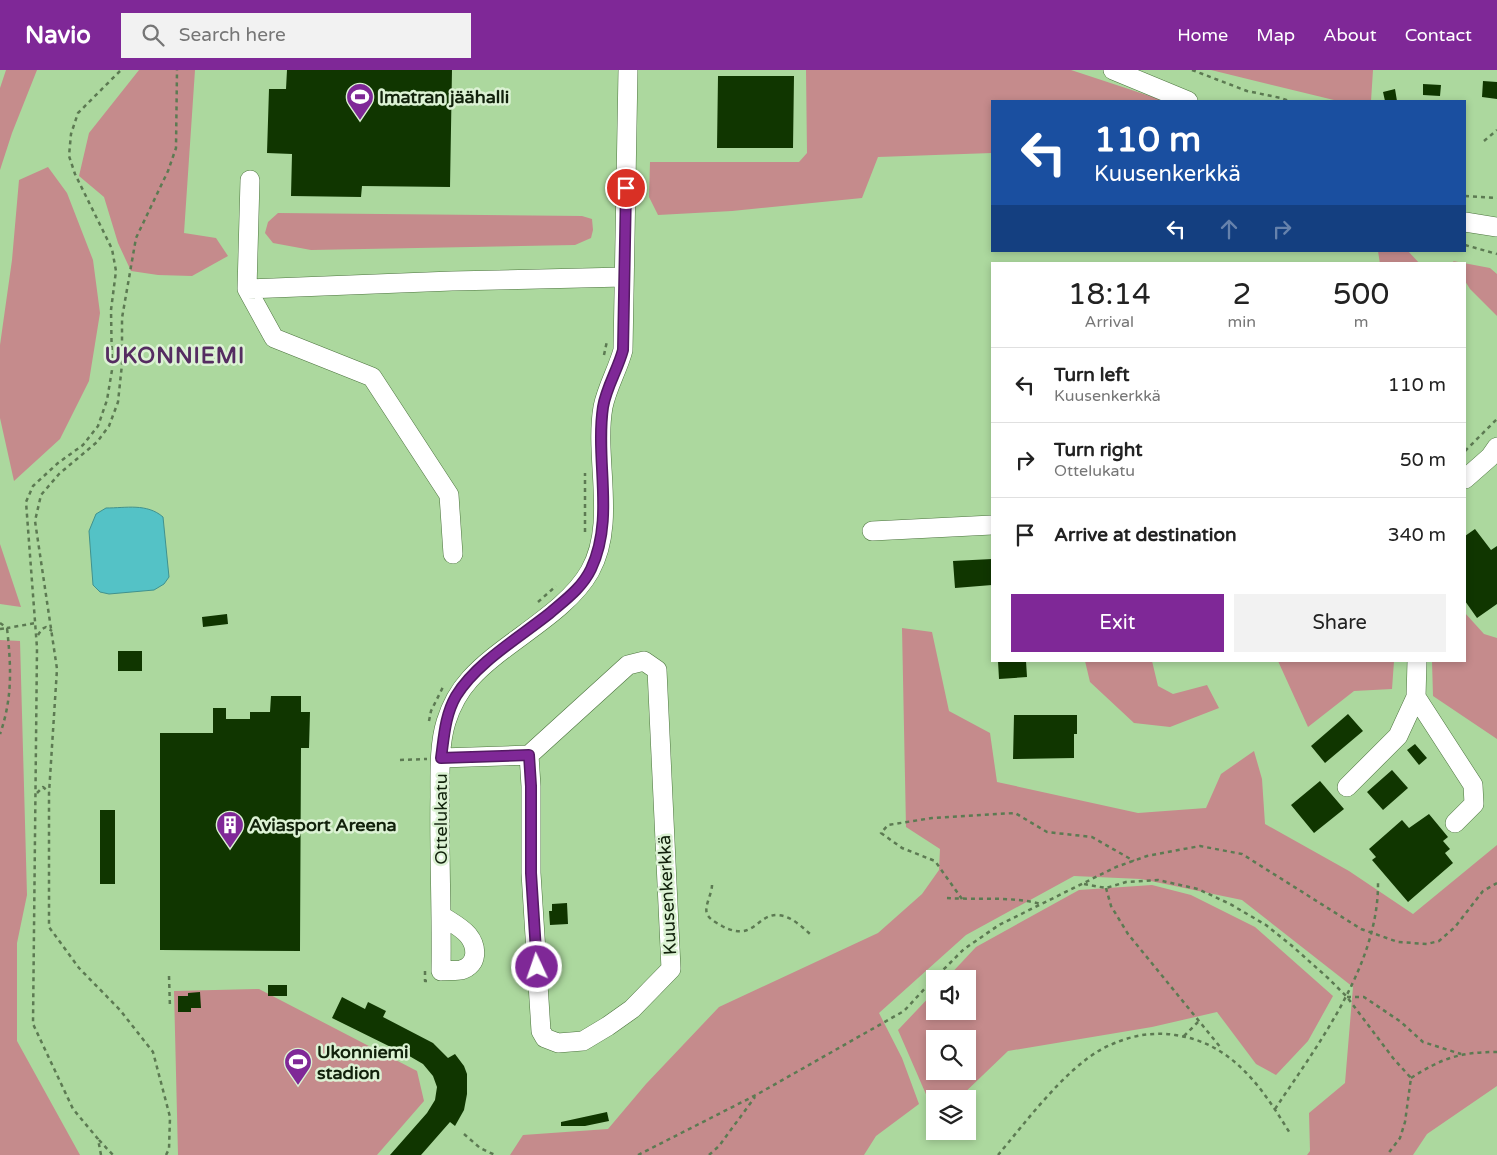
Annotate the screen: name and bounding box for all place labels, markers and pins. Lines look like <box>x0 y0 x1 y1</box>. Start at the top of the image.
sports icon: Imatran jäähalli <box>345 82 375 121</box>
place label: Imatran jäähalli <box>379 86 509 108</box>
pin <box>605 167 647 209</box>
building icon: Aviasport Areena <box>215 810 245 849</box>
place label: Aviasport Areena <box>249 814 397 836</box>
place label: Ukonniemi stadion <box>317 1041 409 1084</box>
sports icon: Ukonniemi stadion <box>283 1047 313 1086</box>

